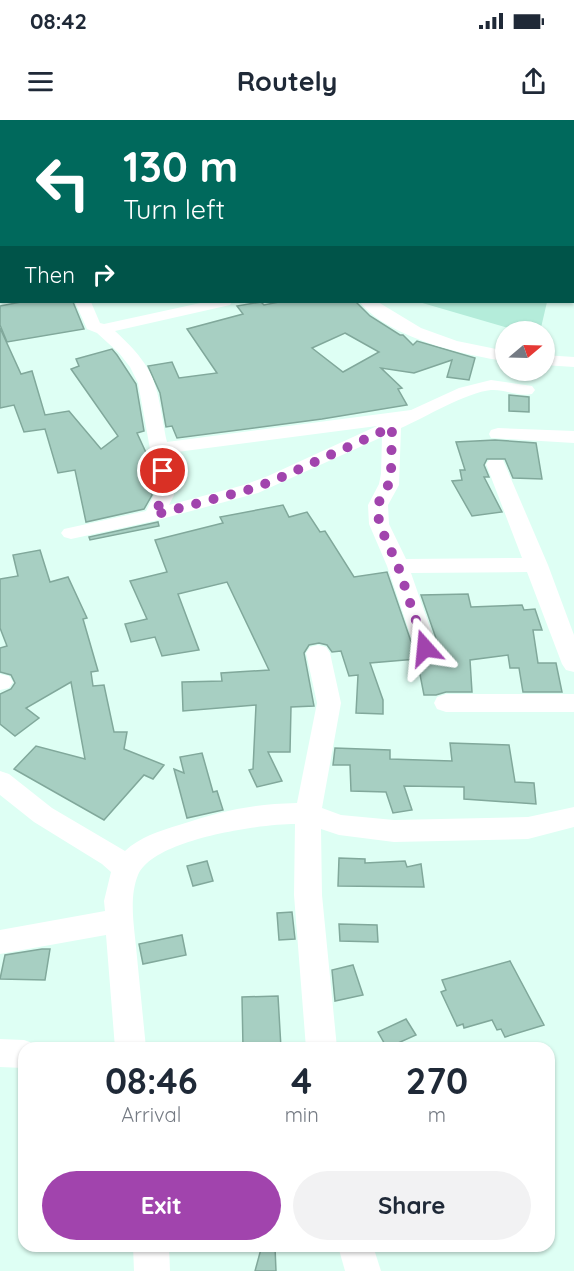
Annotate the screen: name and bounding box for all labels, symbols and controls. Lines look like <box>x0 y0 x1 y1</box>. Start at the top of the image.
text: 08:42 <box>30 7 87 35</box>
text: Routely <box>237 64 337 98</box>
icon: menu <box>24 65 57 98</box>
icon: share <box>517 65 550 98</box>
text: 130 m <box>123 140 238 193</box>
icon: left <box>24 144 102 222</box>
text: Turn left <box>123 192 225 226</box>
icon: right <box>87 258 120 291</box>
text: Then <box>24 261 75 289</box>
north arrow <box>495 321 555 381</box>
map controls <box>495 321 555 381</box>
pin <box>137 445 188 496</box>
icon: arrive <box>146 454 179 487</box>
position arrow <box>393 616 457 680</box>
text: 08:46 <box>105 1058 198 1103</box>
text: 4 <box>291 1058 312 1103</box>
text: 270 <box>406 1058 468 1103</box>
text: Arrival <box>121 1102 181 1127</box>
text: min <box>285 1102 319 1127</box>
text: m <box>428 1102 446 1127</box>
button: Exit <box>42 1171 281 1240</box>
button: Share <box>293 1171 531 1240</box>

